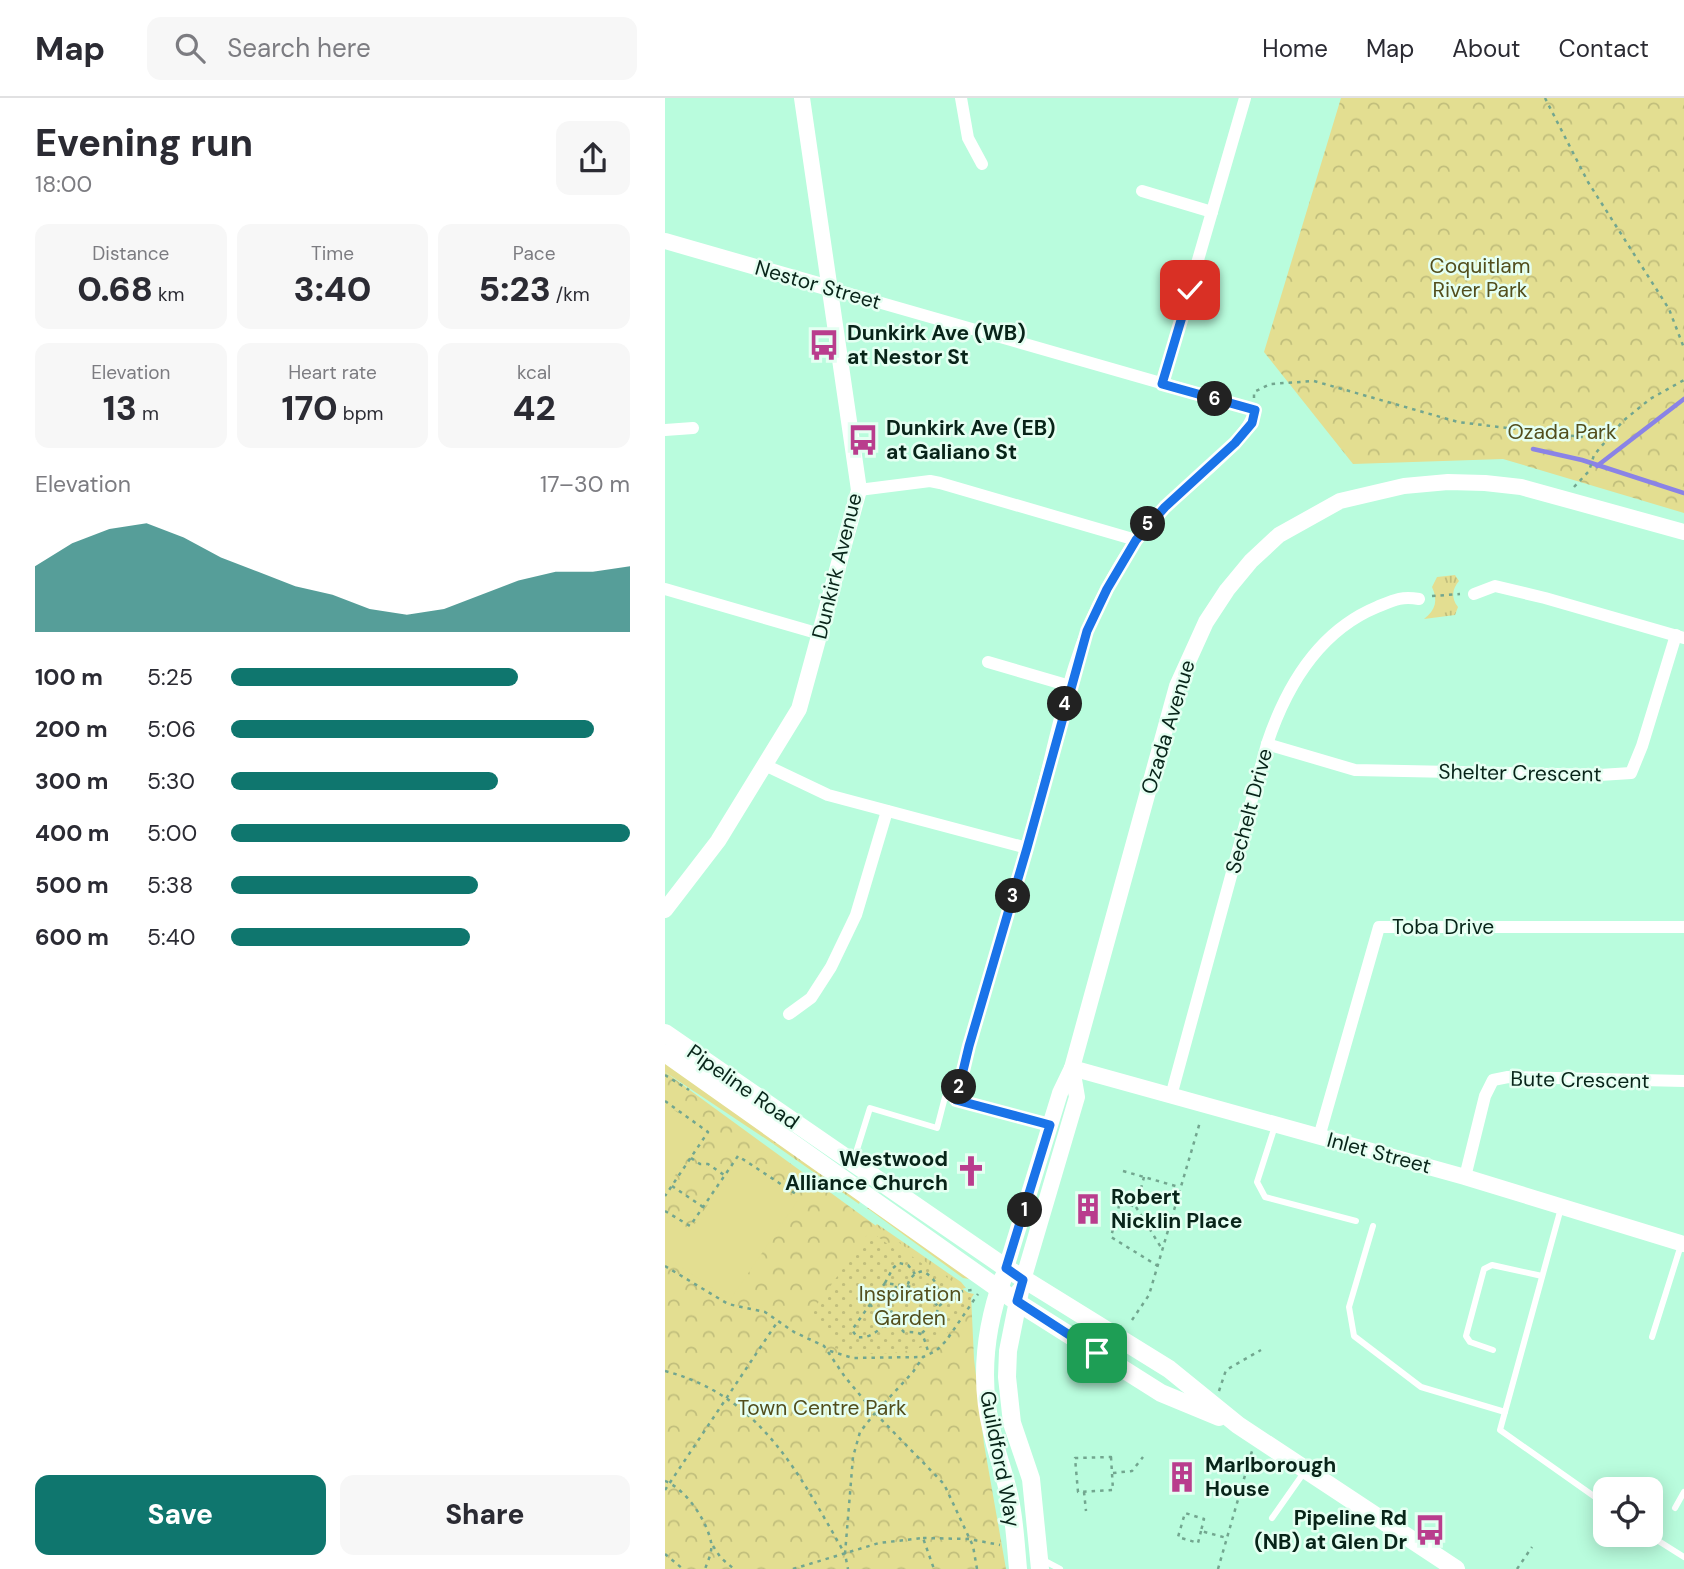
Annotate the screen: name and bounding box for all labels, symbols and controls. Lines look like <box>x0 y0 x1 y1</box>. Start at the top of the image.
search box <box>147 17 637 80</box>
text: Map <box>35 27 105 70</box>
icon: search <box>171 29 209 67</box>
text: Search here <box>227 31 371 65</box>
text: Home <box>1262 33 1328 64</box>
text: Map <box>1366 33 1414 64</box>
text: About <box>1452 33 1521 64</box>
text: Contact <box>1559 33 1649 64</box>
text: Evening run <box>35 118 253 168</box>
button: share <box>556 121 630 195</box>
text: 18:00 <box>35 169 92 199</box>
text: Distance <box>92 241 169 266</box>
text: Time <box>311 241 354 266</box>
text: Pace <box>513 241 555 266</box>
park label: Coquitlam River Park <box>1430 252 1530 304</box>
street label: Nestor Street <box>752 254 884 316</box>
pin <box>1160 260 1220 320</box>
text: 0.68 <box>77 266 153 312</box>
text: 3:40 <box>294 266 371 312</box>
text: 5:23 <box>479 266 551 312</box>
icon: check <box>1171 271 1209 309</box>
text: km <box>153 282 184 307</box>
text: /km <box>551 282 590 307</box>
place label: Dunkirk Ave (WB) at Nestor St <box>847 319 1026 371</box>
bus stop icon: Dunkirk Ave (WB) at Nestor St <box>807 328 841 362</box>
text: Elevation <box>91 360 170 385</box>
text: Heart rate <box>288 360 377 385</box>
text: kcal <box>517 360 551 385</box>
pin: 6 <box>1197 382 1233 416</box>
text: 13 <box>103 385 137 431</box>
text: 170 <box>281 385 338 431</box>
text: 42 <box>513 385 556 431</box>
text: 6 <box>1208 386 1221 411</box>
text: m <box>137 401 159 426</box>
text: bpm <box>338 401 384 426</box>
place label: Dunkirk Ave (EB) at Galiano St <box>886 414 1056 466</box>
park label: Ozada Park <box>1508 418 1617 446</box>
bus stop icon: Dunkirk Ave (EB) at Galiano St <box>846 423 880 457</box>
text: Elevation <box>35 469 131 499</box>
text: 17–30 m <box>540 469 630 499</box>
street label: Dunkirk Avenue <box>805 490 869 642</box>
pin: 5 <box>1131 506 1165 542</box>
text: 5 <box>1142 511 1153 536</box>
street label: Ozada Avenue <box>1134 656 1202 797</box>
text: 100 m <box>35 662 103 692</box>
text: 5:25 <box>147 662 193 692</box>
pin: 4 <box>1047 686 1083 722</box>
text: 4 <box>1058 691 1071 716</box>
text: 200 m <box>35 714 108 744</box>
text: 5:06 <box>147 714 196 744</box>
street label: Sechelt Drive <box>1219 745 1279 877</box>
street label: Shelter Crescent <box>1438 758 1602 788</box>
text: 300 m <box>35 766 108 796</box>
text: 5:30 <box>147 766 195 796</box>
text: 400 m <box>35 818 109 848</box>
text: 5:00 <box>147 818 197 848</box>
text: 500 m <box>35 870 109 900</box>
text: 5:38 <box>147 870 193 900</box>
pin: 3 <box>995 878 1031 914</box>
text: 3 <box>1007 883 1018 908</box>
street label: Toba Drive <box>1392 913 1494 941</box>
text: 600 m <box>35 922 109 952</box>
text: 5:40 <box>147 922 195 952</box>
street label: Pipeline Road <box>682 1038 804 1136</box>
street label: Bute Crescent <box>1510 1065 1650 1095</box>
pin: 2 <box>941 1070 977 1104</box>
text: 2 <box>953 1074 964 1099</box>
street label: Inlet Street <box>1324 1126 1434 1180</box>
place label: Westwood Alliance Church <box>785 1145 948 1197</box>
church icon: Westwood Alliance Church <box>954 1154 988 1188</box>
place label: Robert Nicklin Place <box>1111 1183 1242 1235</box>
pin: 1 <box>1007 1192 1043 1228</box>
building icon: Robert Nicklin Place <box>1071 1192 1105 1226</box>
text: 1 <box>1021 1197 1028 1222</box>
park label: Inspiration Garden <box>859 1280 961 1332</box>
pin <box>1067 1323 1127 1383</box>
icon: arrive <box>1078 1334 1116 1372</box>
street label: Guildford Way <box>973 1388 1027 1530</box>
park label: Town Centre Park <box>737 1394 907 1422</box>
place label: Marlborough House <box>1205 1451 1336 1503</box>
building icon: Marlborough House <box>1165 1460 1199 1494</box>
button: Save <box>35 1475 326 1555</box>
button: Share <box>340 1475 630 1555</box>
map controls <box>1593 1477 1663 1547</box>
button: locate <box>1593 1477 1663 1547</box>
place label: Pipeline Rd (NB) at Glen Dr <box>1254 1504 1407 1556</box>
bus stop icon: Pipeline Rd (NB) at Glen Dr <box>1413 1513 1447 1547</box>

